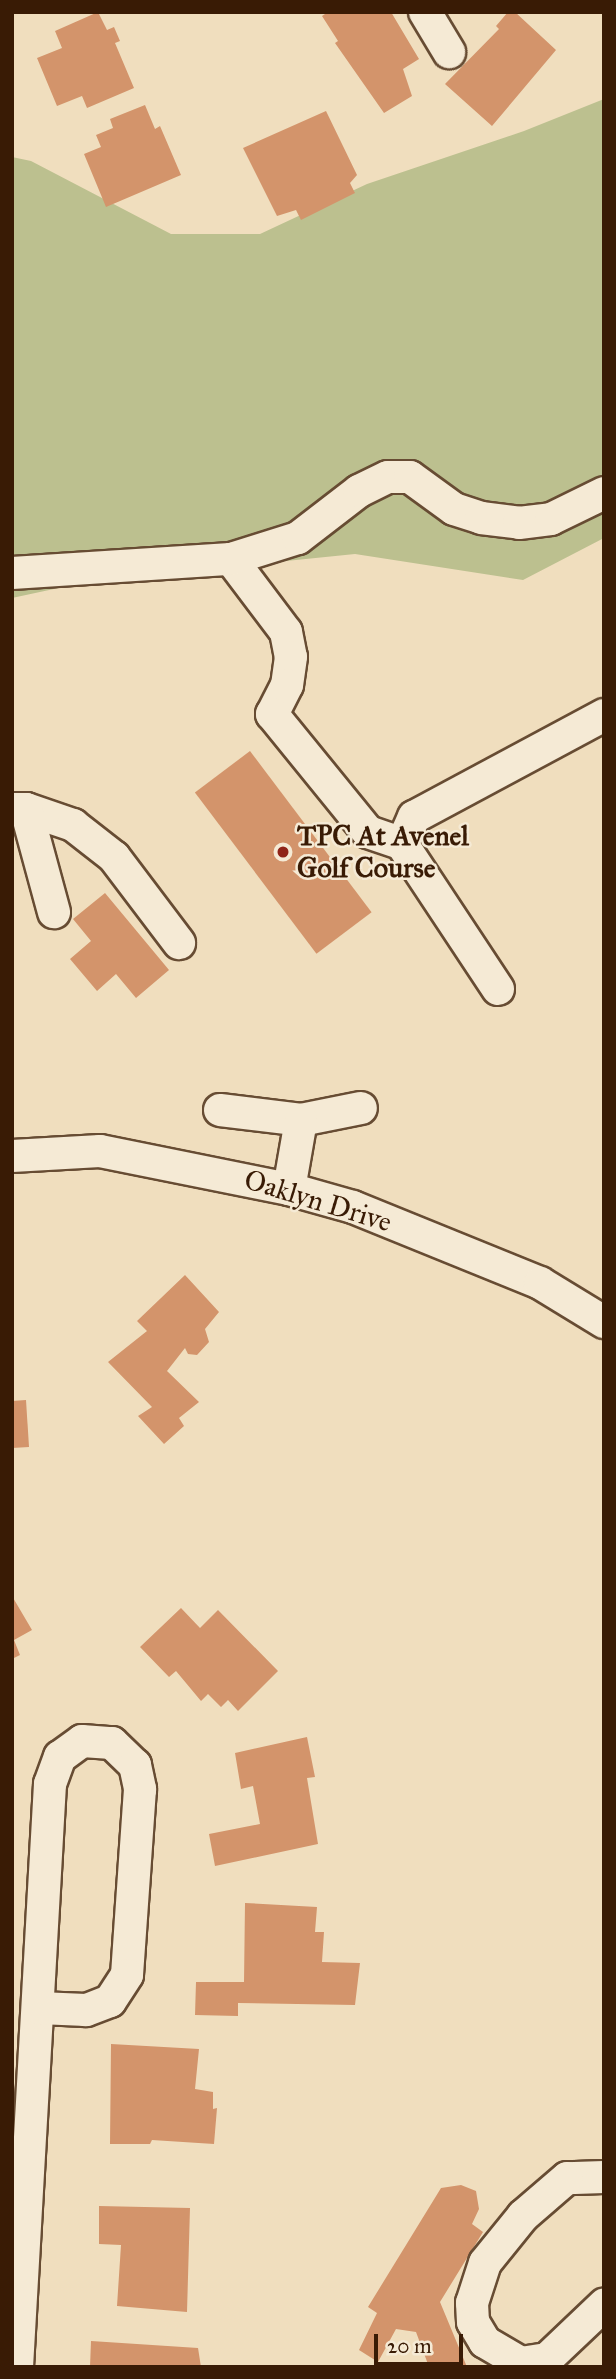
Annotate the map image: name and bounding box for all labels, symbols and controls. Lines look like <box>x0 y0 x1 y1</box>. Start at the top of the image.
place label: TPC At Avenel Golf Course <box>297 819 469 885</box>
marker: TPC At Avenel Golf Course <box>275 844 291 860</box>
street label: Oaklyn Drive <box>240 1163 396 1239</box>
scale bar <box>378 2320 467 2364</box>
text: 20 m <box>387 2333 432 2359</box>

